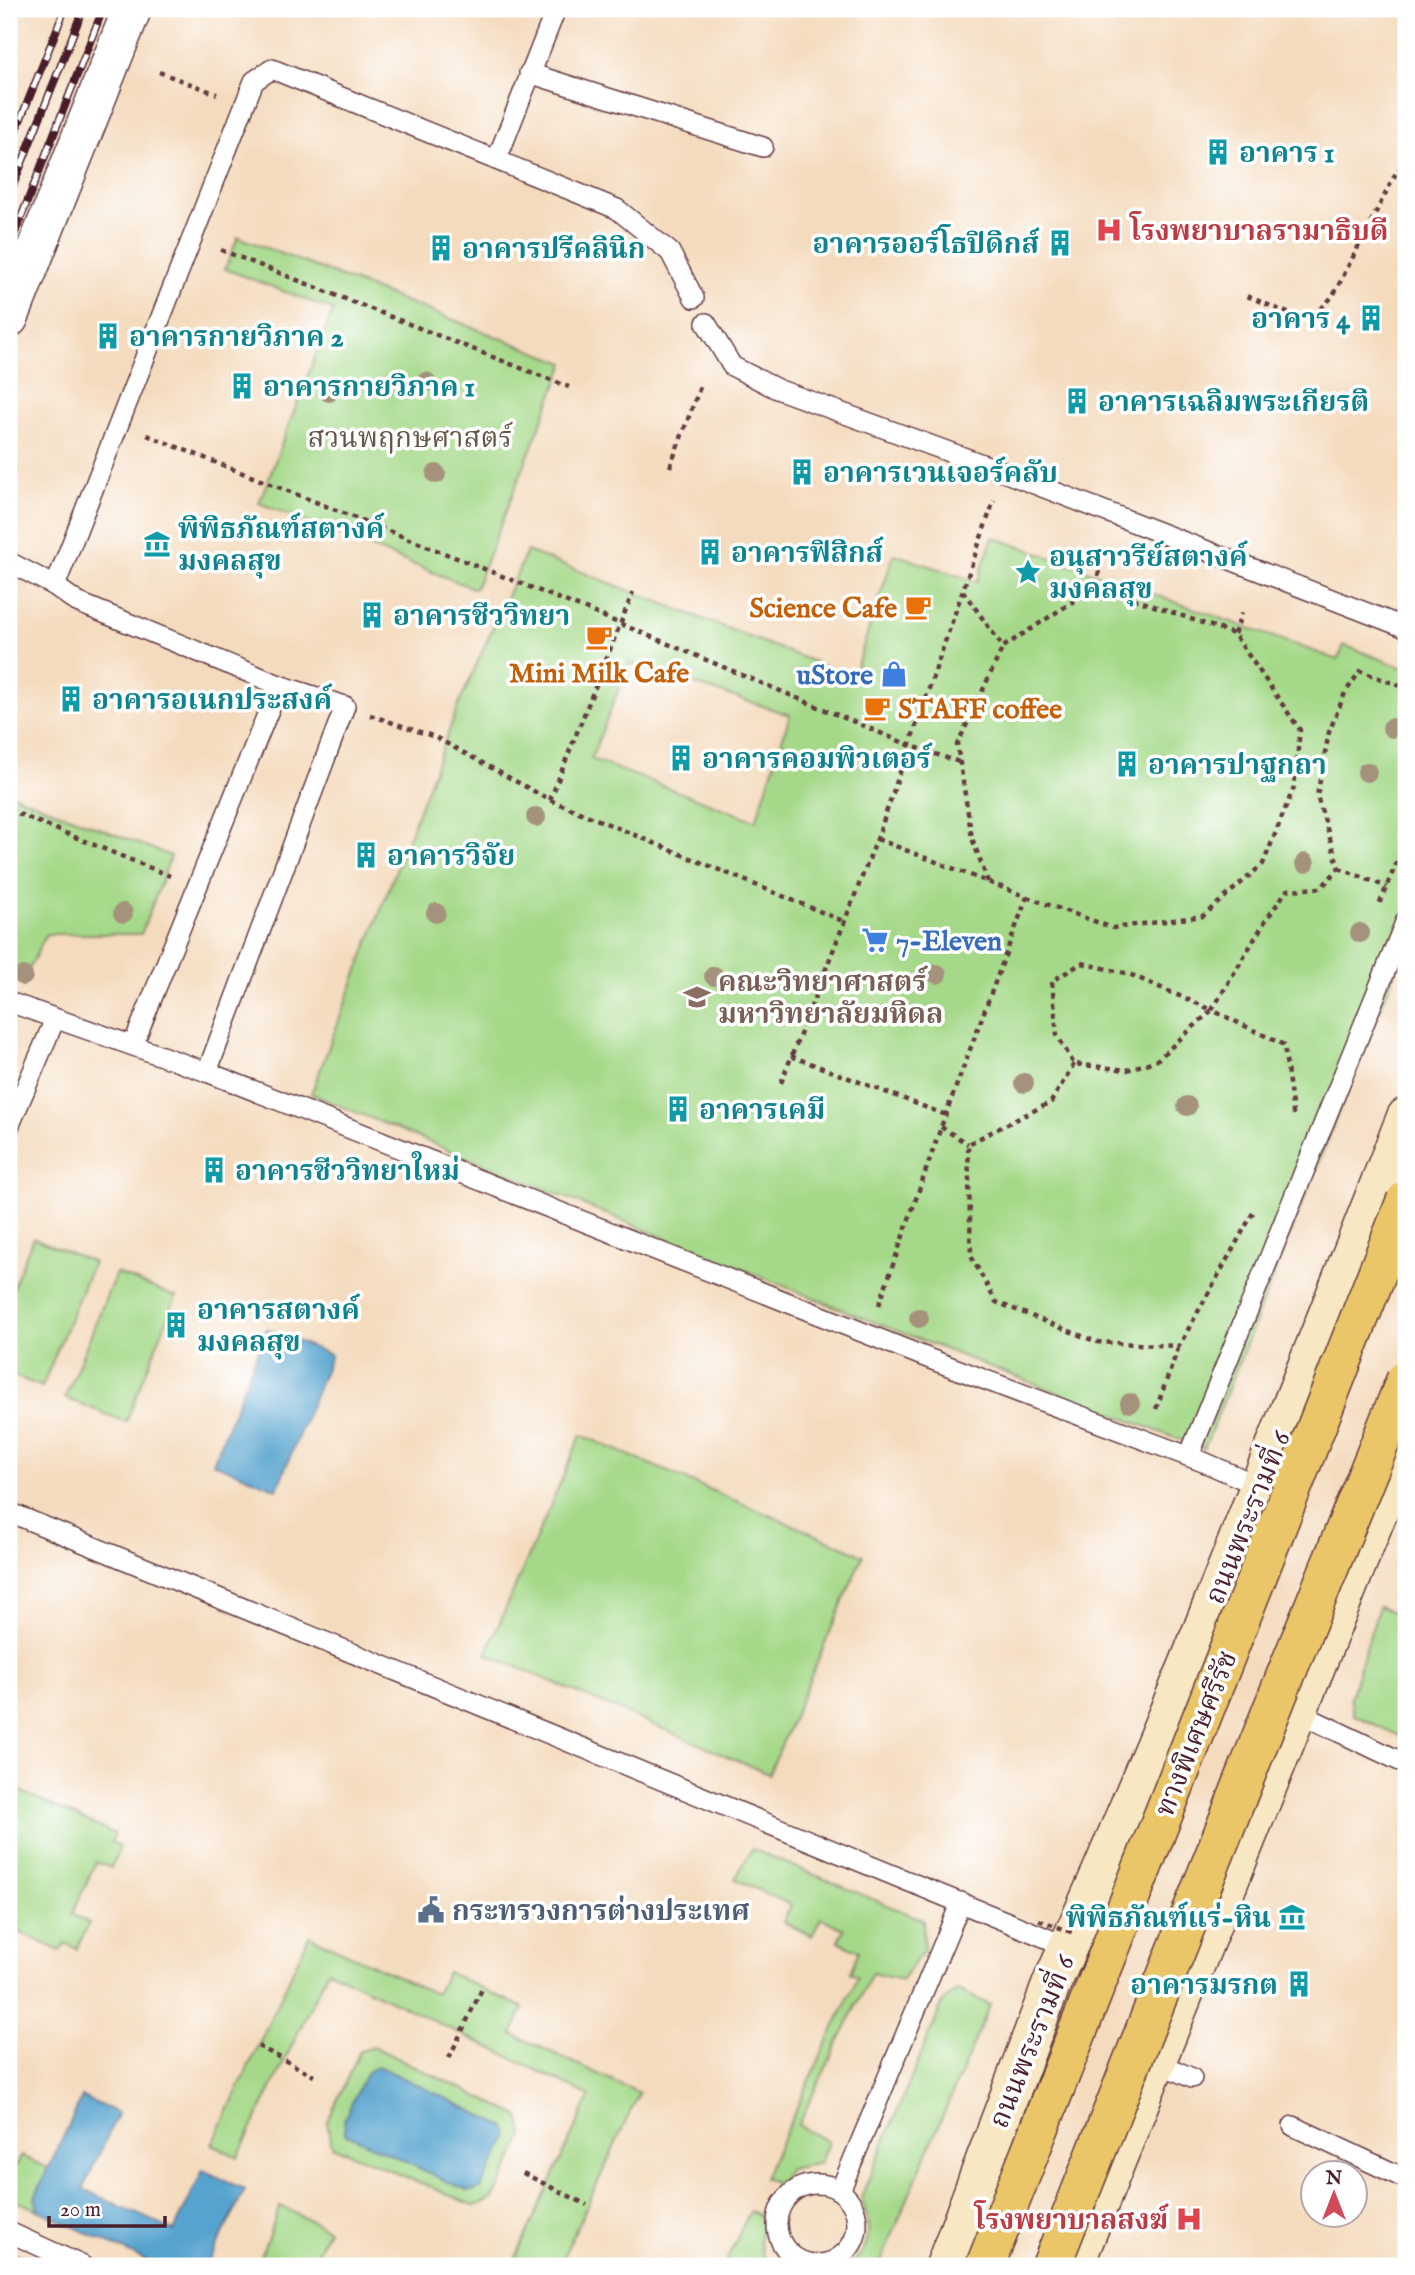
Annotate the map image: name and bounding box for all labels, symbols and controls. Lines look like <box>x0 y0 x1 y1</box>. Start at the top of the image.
building icon: อาคาร 1 <box>1203 137 1233 167</box>
place label: อาคาร 1 <box>1239 137 1334 172</box>
place label: โรงพยาบาลรามาธิบดี <box>1129 211 1388 250</box>
hospital icon: โรงพยาบาลรามาธิบดี <box>1094 215 1124 245</box>
place label: อาคารออร์โธปิดิกส์ <box>813 224 1040 263</box>
building icon: อาคารออร์โธปิดิกส์ <box>1045 228 1075 258</box>
building icon: อาคารปรีคลินิก <box>426 233 456 263</box>
place label: อาคารปรีคลินิก <box>462 233 646 268</box>
place label: อาคาร 4 <box>1251 303 1350 338</box>
building icon: อาคาร 4 <box>1356 303 1386 333</box>
building icon: อาคารกายวิภาค 2 <box>93 321 123 351</box>
place label: อาคารกายวิภาค 2 <box>129 321 344 356</box>
building icon: อาคารกายวิภาค 1 <box>227 371 257 401</box>
place label: อาคารกายวิภาค 1 <box>263 371 475 406</box>
building icon: อาคารเฉลิมพระเกียรติ <box>1062 386 1092 416</box>
place label: อาคารเฉลิมพระเกียรติ <box>1098 386 1369 421</box>
park label: สวนพฤกษศาสตร์ <box>308 421 513 457</box>
place label: อาคารเวนเจอร์คลับ <box>823 456 1058 492</box>
building icon: อาคารเวนเจอร์คลับ <box>787 457 817 487</box>
place label: พิพิธภัณฑ์สตางค์ มงคลสุข <box>178 512 385 580</box>
museum icon: พิพิธภัณฑ์สตางค์ มงคลสุข <box>142 529 172 559</box>
place label: อาคารฟิสิกส์ <box>731 536 884 572</box>
building icon: อาคารฟิสิกส์ <box>695 537 725 567</box>
place label: อนุสาวรีย์สตางค์ มงคลสุข <box>1049 540 1248 608</box>
place icon: อนุสาวรีย์สตางค์ มงคลสุข <box>1013 557 1043 587</box>
place label: Science Cafe <box>749 592 897 627</box>
cafe icon: Science Cafe <box>903 592 933 622</box>
building icon: อาคารชีววิทยา <box>357 600 387 630</box>
place label: อาคารชีววิทยา <box>393 600 570 635</box>
cafe icon: Mini Milk Cafe <box>584 622 614 652</box>
place label: Mini Milk Cafe <box>509 657 689 692</box>
place label: uStore <box>796 659 873 694</box>
shop icon: uStore <box>879 659 909 689</box>
place label: อาคารอเนกประสงค์ <box>92 683 333 719</box>
building icon: อาคารอเนกประสงค์ <box>56 684 86 714</box>
cafe icon: STAFF coffee <box>862 693 892 723</box>
place label: STAFF coffee <box>898 693 1062 728</box>
place label: อาคารคอมพิวเตอร์ <box>702 742 933 778</box>
building icon: อาคารคอมพิวเตอร์ <box>666 743 696 773</box>
building icon: อาคารปาฐกถา <box>1112 749 1142 779</box>
place label: อาคารปาฐกถา <box>1148 749 1327 784</box>
building icon: อาคารวิจัย <box>351 840 381 870</box>
place label: อาคารวิจัย <box>387 840 515 875</box>
supermarket icon: 7-Eleven <box>860 925 890 955</box>
place label: 7-Eleven <box>896 925 1002 960</box>
place label: คณะวิทยาศาสตร์ มหาวิทยาลัยมหิดล <box>718 965 943 1033</box>
school or university icon: คณะวิทยาศาสตร์ มหาวิทยาลัยมหิดล <box>682 982 712 1012</box>
building icon: อาคารเคมี <box>663 1094 693 1124</box>
place label: อาคารเคมี <box>699 1094 825 1129</box>
place label: อาคารชีววิทยาใหม่ <box>235 1151 460 1190</box>
building icon: อาคารชีววิทยาใหม่ <box>199 1155 229 1185</box>
place label: อาคารสตางค์ มงคลสุข <box>197 1293 360 1361</box>
building icon: อาคารสตางค์ มงคลสุข <box>161 1310 191 1340</box>
street label: ถนนพระรามที่ 6 <box>1194 1423 1300 1610</box>
street label: ทางพิเศษศรีรัช <box>1148 1646 1246 1822</box>
public building icon: กระทรวงการต่างประเทศ <box>416 1895 446 1925</box>
place label: กระทรวงการต่างประเทศ <box>452 1895 750 1930</box>
place label: พิพิธภัณฑ์แร่-หิน <box>1065 1901 1271 1937</box>
museum icon: พิพิธภัณฑ์แร่-หิน <box>1277 1902 1307 1932</box>
street label: ถนนพระรามที่ 6 <box>978 1947 1084 2134</box>
place label: อาคารมรกต <box>1130 1969 1278 2004</box>
building icon: อาคารมรกต <box>1284 1969 1314 1999</box>
north arrow <box>1300 2160 1370 2230</box>
text: N <box>1325 2167 1343 2191</box>
scale bar <box>49 2184 164 2228</box>
text: 20 m <box>60 2197 101 2224</box>
place label: โรงพยาบาลสงฆ์ <box>973 2200 1169 2239</box>
hospital icon: โรงพยาบาลสงฆ์ <box>1174 2204 1204 2234</box>

